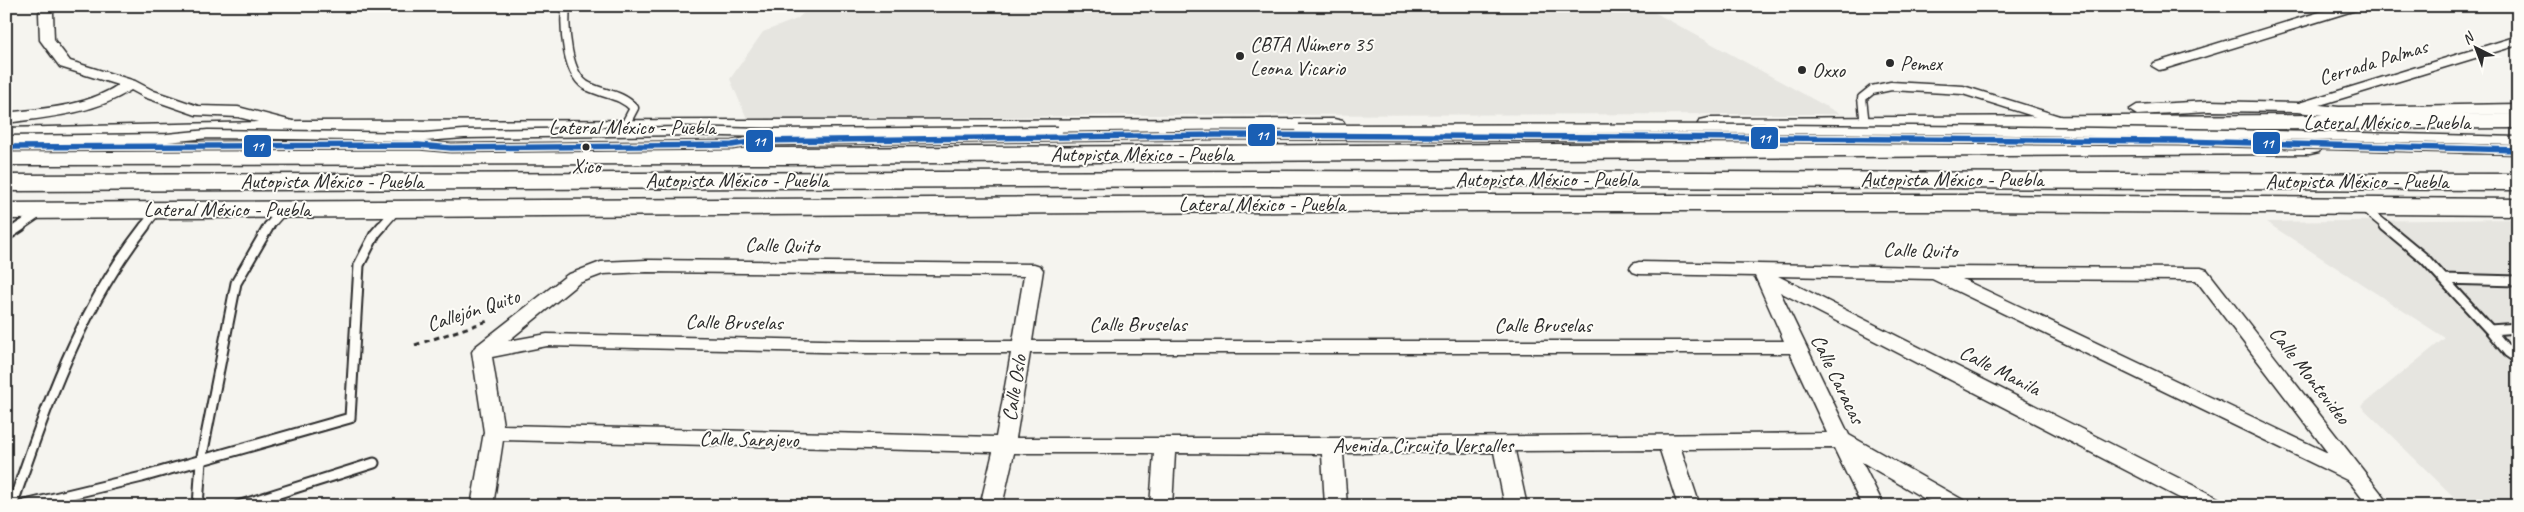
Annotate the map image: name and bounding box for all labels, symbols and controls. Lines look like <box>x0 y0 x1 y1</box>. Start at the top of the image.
north arrow <box>2452 22 2502 72</box>
text: N <box>2459 28 2478 48</box>
place label: CBTA Número 35 Leona Vicario <box>1250 31 1375 81</box>
street label: Cerrada Palmas <box>2316 33 2432 91</box>
marker: CBTA Número 35 Leona Vicario <box>1234 50 1246 62</box>
place label: Pemex <box>1900 50 1944 76</box>
place label: Oxxo <box>1812 57 1846 83</box>
marker: Pemex <box>1884 57 1896 69</box>
marker: Oxxo <box>1796 64 1808 76</box>
street label: Lateral México - Puebla <box>2304 109 2473 135</box>
street label: Lateral México - Puebla <box>549 114 718 140</box>
line badge: 11 <box>1247 123 1276 147</box>
line badge: 11 <box>1750 126 1779 150</box>
text: 11 <box>1256 127 1270 144</box>
line badge: 11 <box>745 129 774 153</box>
text: 11 <box>1758 130 1772 147</box>
line badge: 11 <box>2252 131 2281 155</box>
text: 11 <box>753 133 767 150</box>
line badge: 11 <box>243 134 272 158</box>
text: 11 <box>2261 135 2275 152</box>
text: 11 <box>251 138 265 155</box>
street label: Autopista México - Puebla <box>1051 141 1236 167</box>
marker: Xico <box>581 142 591 152</box>
place label: Xico <box>572 154 602 179</box>
street label: Autopista México - Puebla <box>1456 166 1641 192</box>
street label: Autopista México - Puebla <box>1861 166 2046 192</box>
street label: Autopista México - Puebla <box>646 167 831 193</box>
street label: Autopista México - Puebla <box>241 168 426 194</box>
street label: Autopista México - Puebla <box>2266 168 2451 194</box>
street label: Lateral México - Puebla <box>1179 191 1348 217</box>
street label: Lateral México - Puebla <box>144 196 313 222</box>
street label: Calle Quito <box>745 231 822 259</box>
street label: Calle Quito <box>1883 236 1960 264</box>
street label: Callejón Quito <box>423 282 524 337</box>
street label: Calle Bruselas <box>685 308 785 336</box>
street label: Calle Bruselas <box>1089 311 1188 337</box>
street label: Calle Bruselas <box>1494 312 1593 338</box>
street label: Calle Montevideo <box>2264 321 2357 430</box>
street label: Calle Caracas <box>1805 330 1872 430</box>
street label: Calle Manila <box>1955 339 2046 402</box>
street label: Calle Oslo <box>996 351 1032 423</box>
street label: Calle Sarajevo <box>699 425 800 453</box>
street label: Avenida Circuito Versalles <box>1333 432 1515 458</box>

